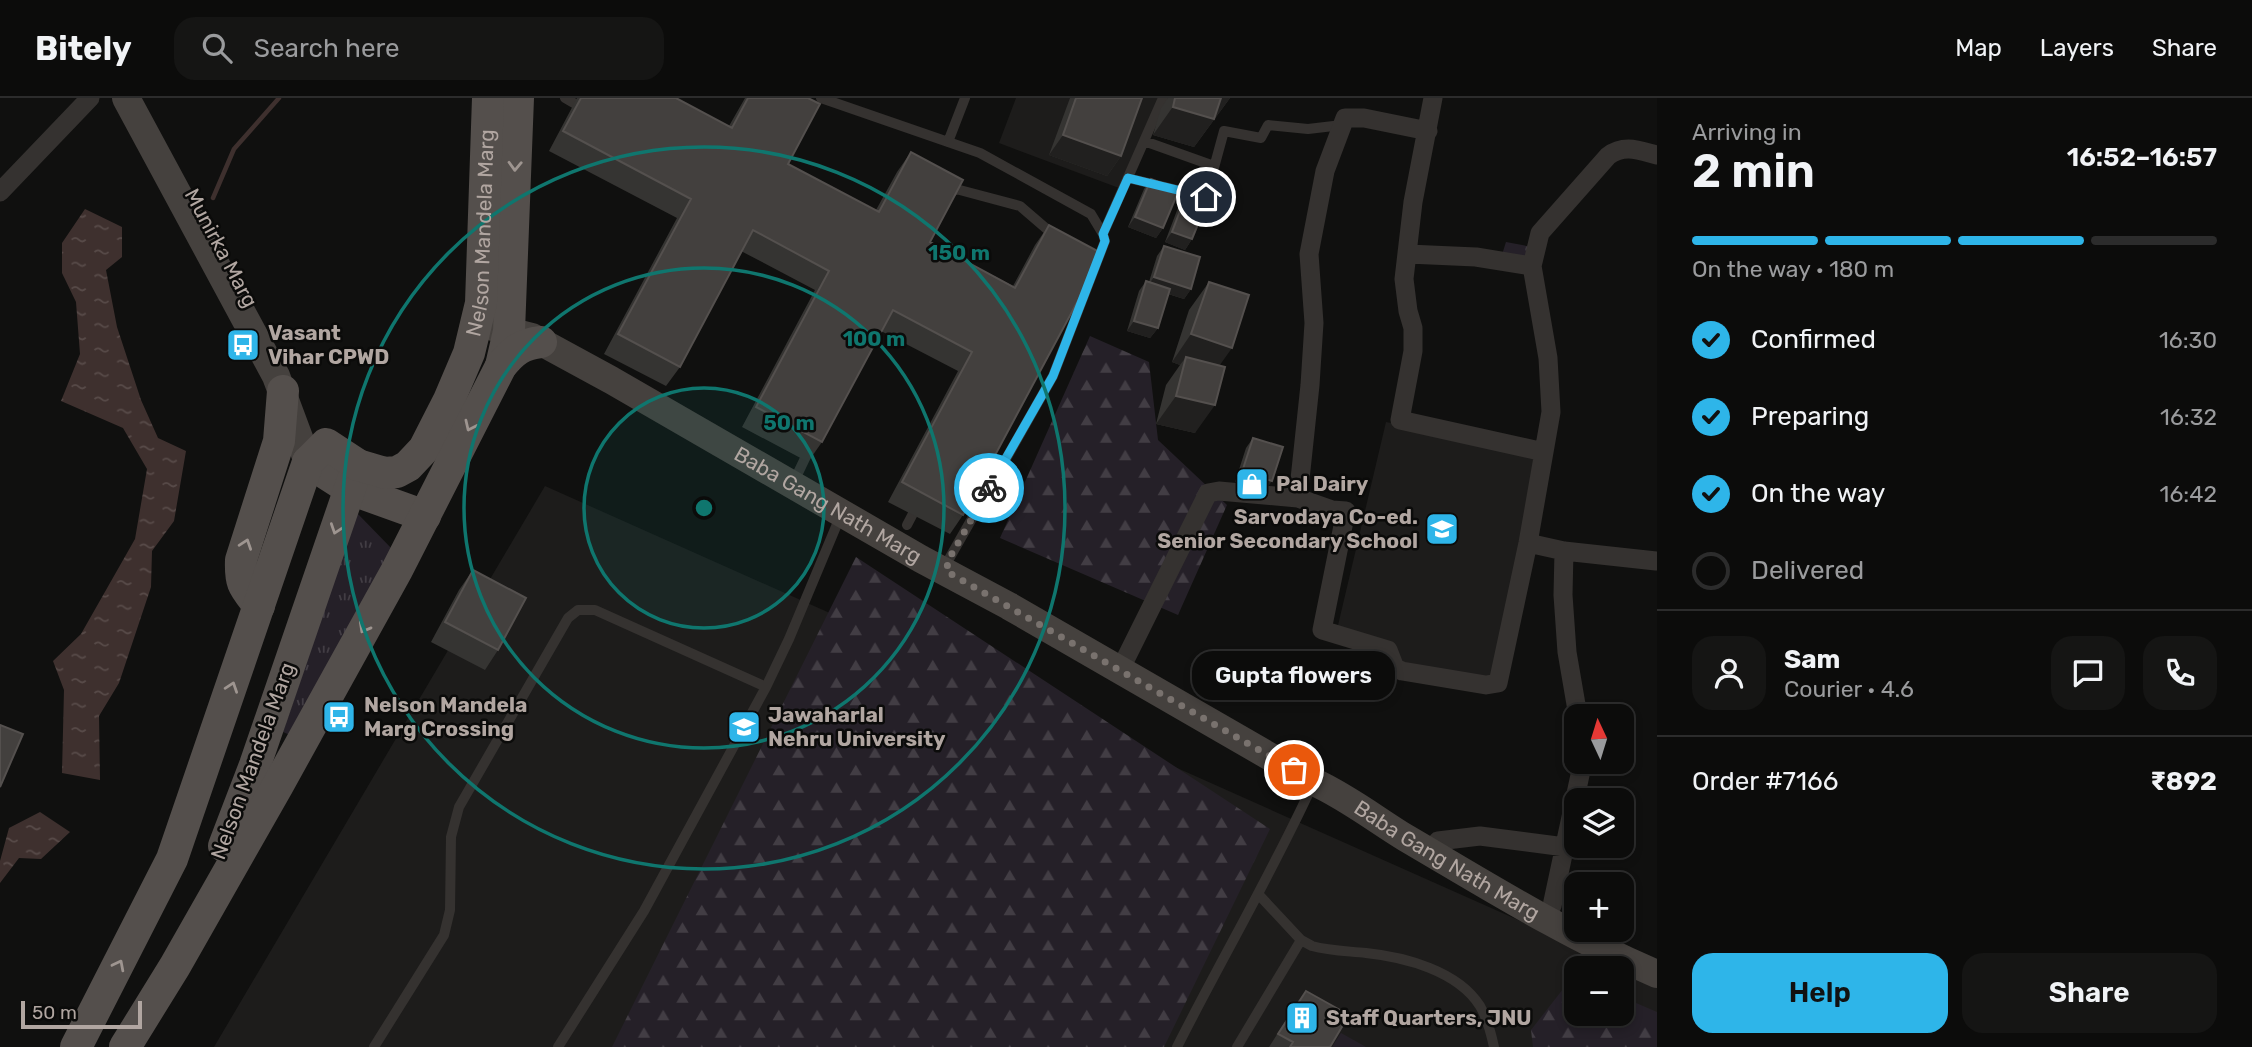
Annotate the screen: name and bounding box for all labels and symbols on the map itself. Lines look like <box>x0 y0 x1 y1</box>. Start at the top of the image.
street label: Nelson Mandela Marg <box>460 129 499 339</box>
one-way arrow <box>508 161 523 172</box>
pin <box>1176 167 1236 227</box>
street label: Munirka Marg <box>180 184 263 311</box>
text: 150 m <box>928 240 990 265</box>
place label: Vasant Vihar CPWD <box>268 320 389 369</box>
bus stop icon: Vasant Vihar CPWD <box>224 326 262 364</box>
text: 100 m <box>843 326 905 351</box>
text: 50 m <box>763 410 815 435</box>
one-way arrow <box>464 419 478 432</box>
street label: Baba Gang Nath Marg <box>730 441 926 569</box>
courier <box>954 453 1024 523</box>
shop icon: Pal Dairy <box>1233 465 1271 503</box>
place label: Pal Dairy <box>1276 471 1369 496</box>
centre of rings <box>692 496 716 520</box>
place label: Sarvodaya Co-ed. Senior Secondary School <box>1157 504 1418 553</box>
school or university icon: Sarvodaya Co-ed. Senior Secondary School <box>1423 510 1461 548</box>
one-way arrow <box>330 523 344 535</box>
one-way arrow <box>238 539 252 551</box>
one-way arrow <box>359 620 372 633</box>
callout: Gupta flowers <box>1192 651 1396 700</box>
street label: Nelson Mandela Marg <box>205 659 300 863</box>
one-way arrow <box>223 681 238 693</box>
place label: Nelson Mandela Marg Crossing <box>364 692 527 741</box>
bus stop icon: Nelson Mandela Marg Crossing <box>320 698 358 736</box>
place label: Jawaharlal Nehru University <box>768 702 946 751</box>
north arrow <box>1564 704 1634 774</box>
school or university icon: Jawaharlal Nehru University <box>725 708 763 746</box>
pin <box>1264 740 1324 800</box>
street label: Baba Gang Nath Marg <box>1350 795 1544 925</box>
one-way arrow <box>111 960 124 972</box>
scale bar <box>21 998 142 1030</box>
building icon: Staff Quarters, JNU <box>1283 999 1321 1037</box>
place label: Staff Quarters, JNU <box>1326 1005 1532 1030</box>

